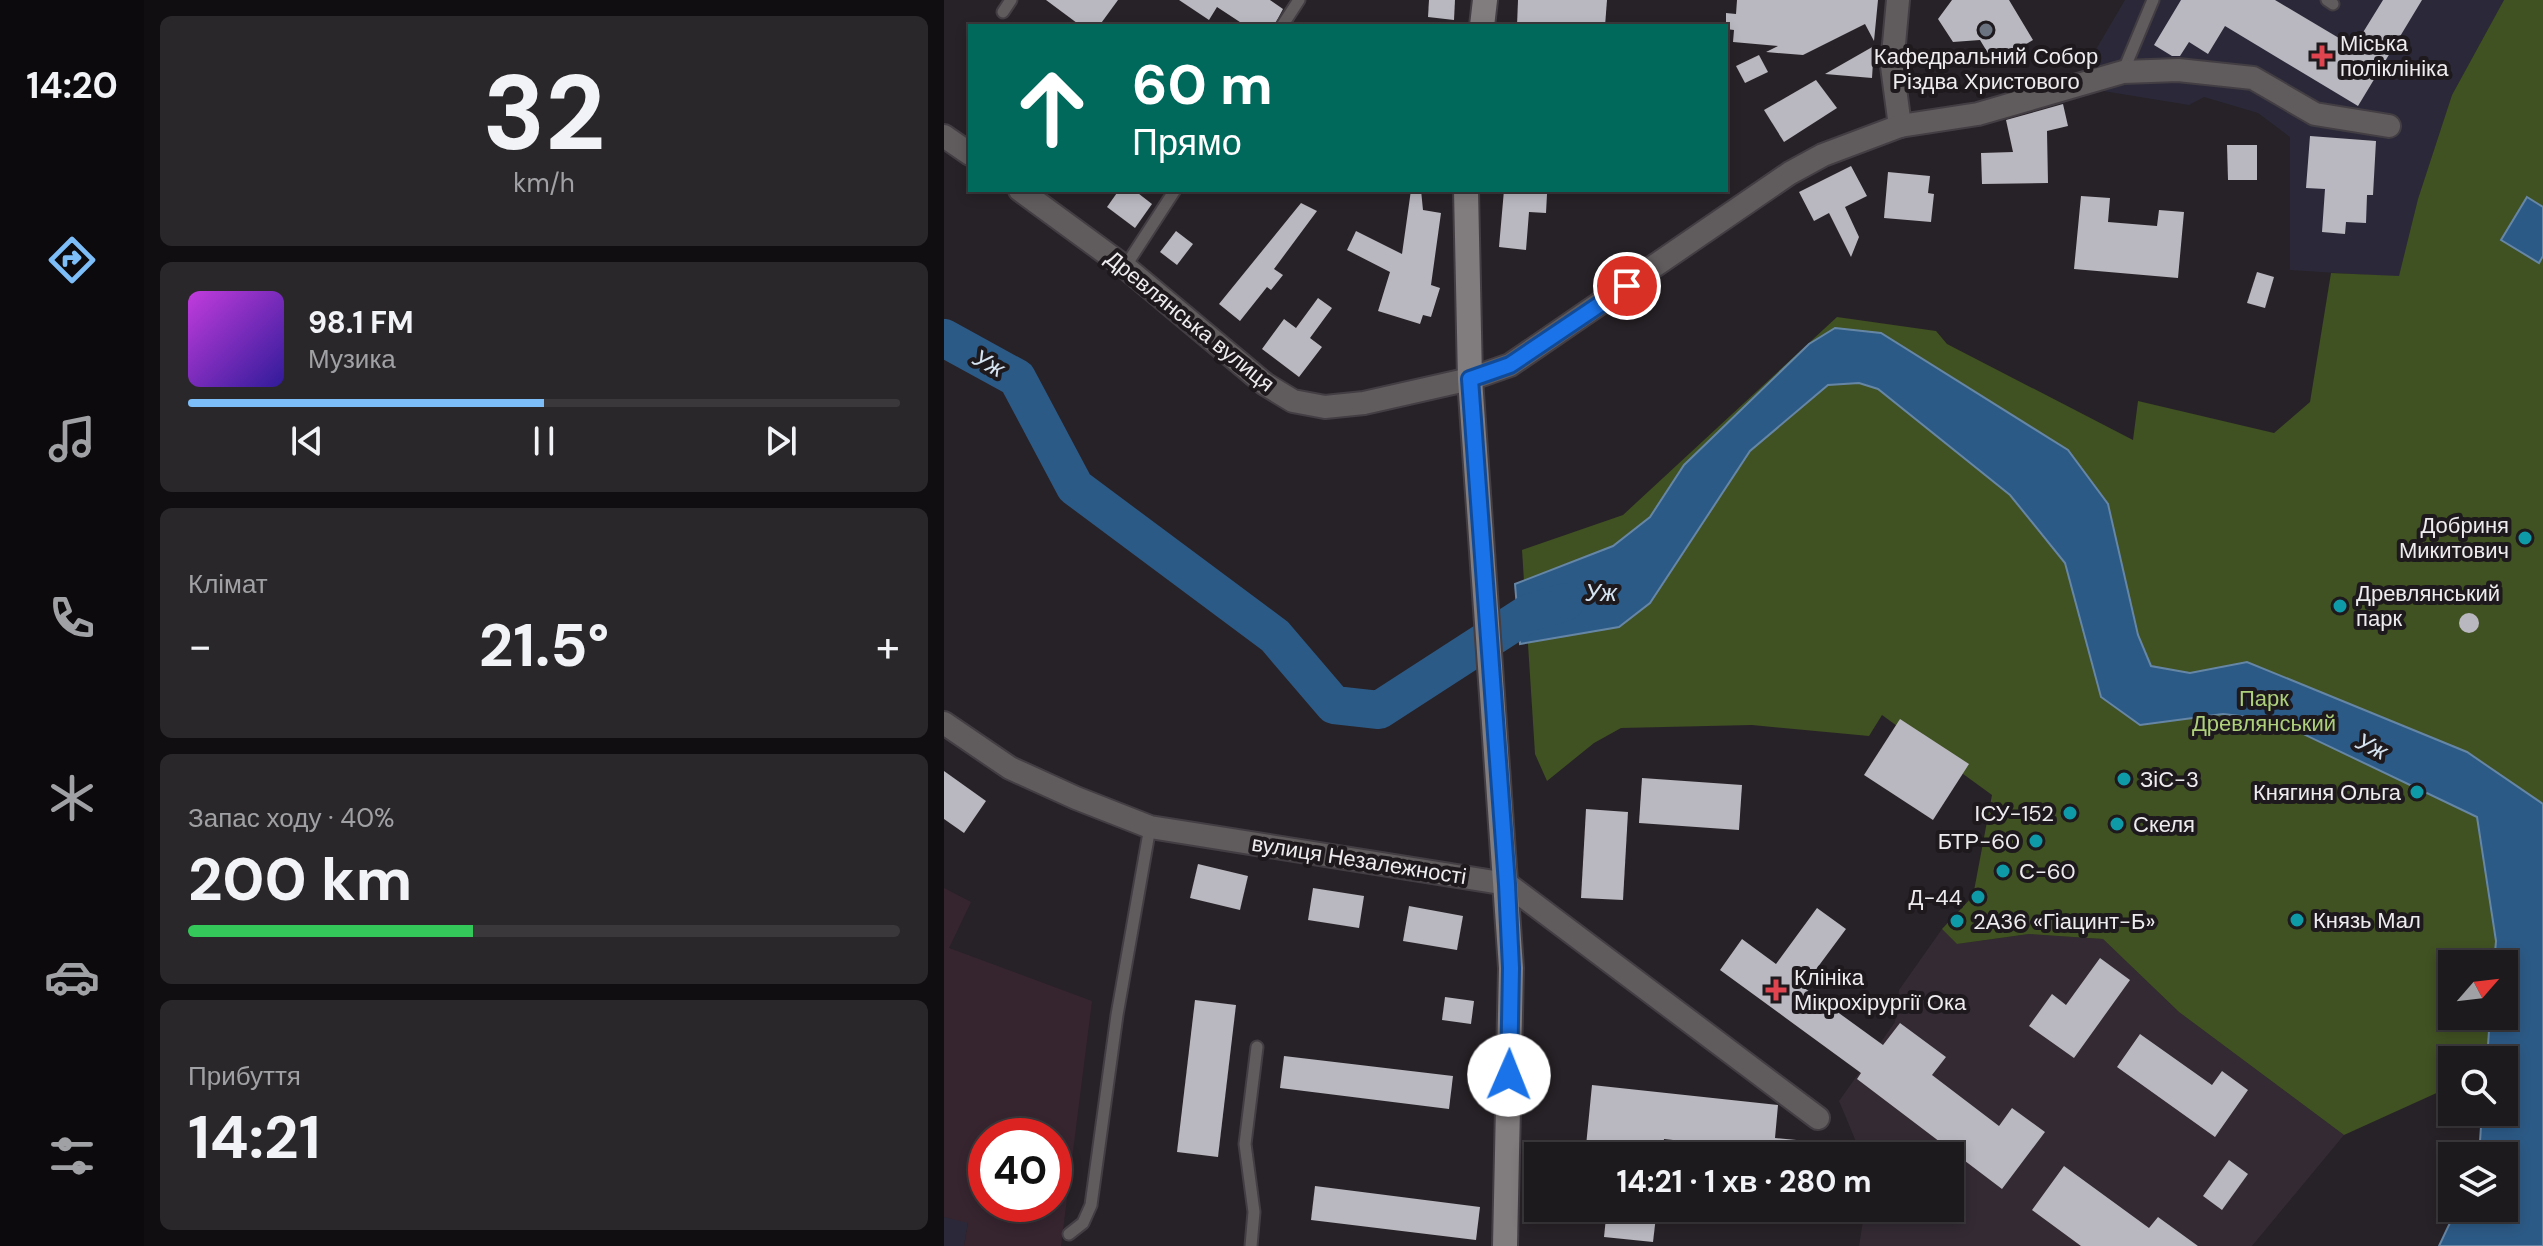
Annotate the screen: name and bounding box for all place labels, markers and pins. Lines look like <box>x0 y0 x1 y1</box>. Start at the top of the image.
marker: Кафедральний Собор Різдва Христового <box>1977 21 1995 39</box>
place label: Міська поліклініка <box>2340 29 2449 83</box>
place label: Кафедральний Собор Різдва Христового <box>1874 42 2098 96</box>
marker: Міська поліклініка <box>2311 45 2333 67</box>
pin <box>1593 252 1661 320</box>
place label: Добриня Микитович <box>2399 511 2509 565</box>
marker: Добриня Микитович <box>2516 529 2534 547</box>
place label: Древлянський парк <box>2356 579 2500 633</box>
marker: Древлянський парк <box>2331 597 2349 615</box>
place label: ЗіС-3 <box>2140 765 2199 794</box>
marker: ЗіС-3 <box>2115 770 2133 788</box>
place label: Княгиня Ольга <box>2253 778 2402 807</box>
marker: Княгиня Ольга <box>2408 783 2426 801</box>
place label: ІСУ-152 <box>1974 799 2054 828</box>
marker: ІСУ-152 <box>2061 804 2079 822</box>
place label: Скеля <box>2133 810 2195 839</box>
marker: Скеля <box>2108 815 2126 833</box>
place label: БТР-60 <box>1938 827 2020 856</box>
marker: БТР-60 <box>2027 832 2045 850</box>
place label: С-60 <box>2019 857 2076 886</box>
marker: С-60 <box>1994 862 2012 880</box>
place label: Д-44 <box>1908 883 1962 912</box>
marker: Д-44 <box>1969 888 1987 906</box>
place label: Князь Мал <box>2313 906 2421 935</box>
place label: 2А36 «Гіацинт-Б» <box>1973 907 2155 936</box>
marker: Князь Мал <box>2288 911 2306 929</box>
marker: 2А36 «Гіацинт-Б» <box>1948 912 1966 930</box>
place label: Клініка Мікрохірургії Ока <box>1794 963 1967 1017</box>
marker: Клініка Мікрохірургії Ока <box>1765 979 1787 1001</box>

